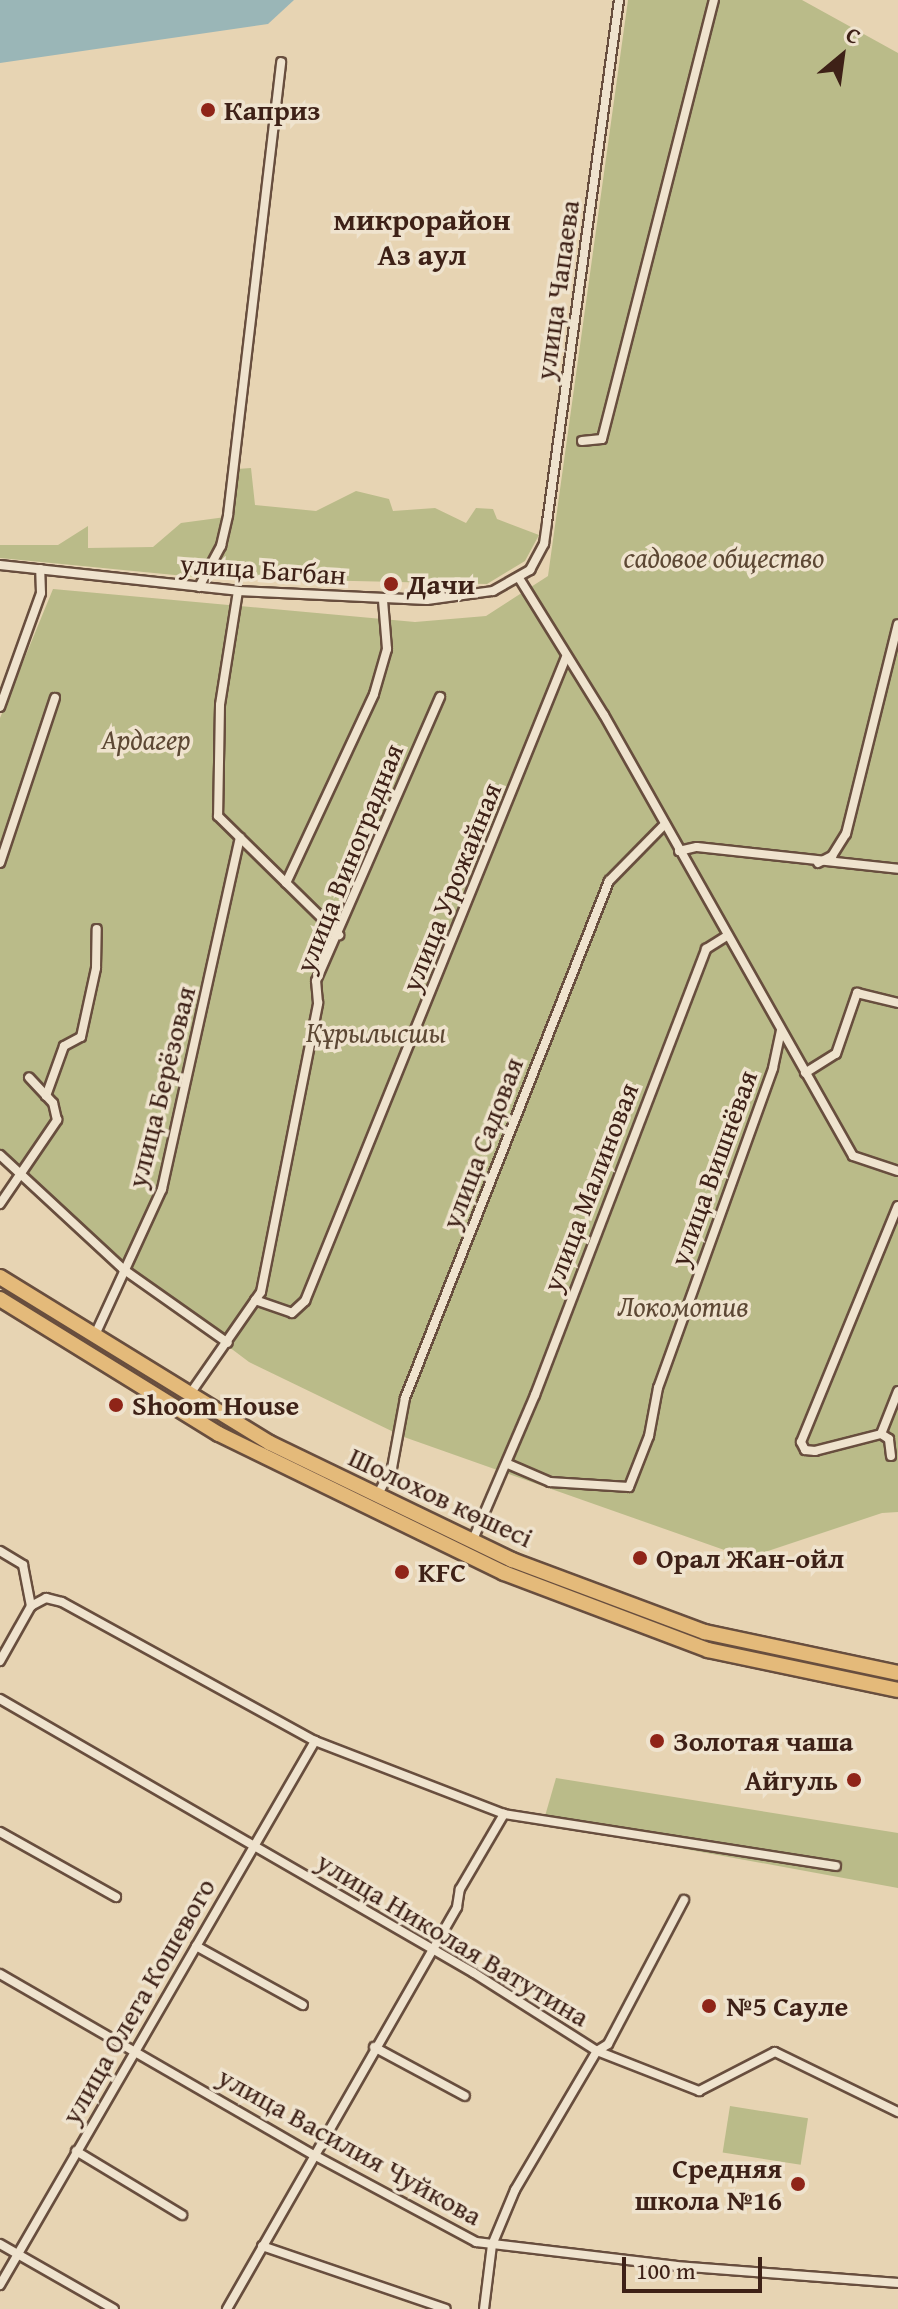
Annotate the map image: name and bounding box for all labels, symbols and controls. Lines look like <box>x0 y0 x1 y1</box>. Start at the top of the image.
north arrow <box>802 16 882 96</box>
text: С <box>840 18 867 52</box>
place label: Каприз <box>224 93 321 127</box>
marker: Каприз <box>199 101 217 119</box>
street label: улица Чапаева <box>528 198 586 382</box>
district label: микрорайон Аз аул <box>333 201 511 272</box>
park label: садовое общество <box>624 540 824 574</box>
street label: улица Багбан <box>179 546 347 592</box>
place label: Дачи <box>407 567 475 601</box>
marker: Дачи <box>382 575 400 593</box>
park label: Ардагер <box>101 722 191 756</box>
street label: улица Виноградная <box>288 739 410 977</box>
street label: улица Урожайная <box>394 778 508 996</box>
street label: улица Берёзовая <box>120 983 202 1191</box>
park label: Құрылысшы <box>306 1015 446 1049</box>
street label: улица Садовая <box>434 1053 530 1233</box>
street label: улица Вишнёвая <box>662 1065 764 1271</box>
street label: улица Малиновая <box>535 1078 645 1296</box>
park label: Локомотив <box>617 1289 749 1323</box>
place label: Shoom House <box>132 1388 299 1422</box>
marker: Shoom House <box>107 1396 125 1414</box>
street label: Шолохов көшесі <box>344 1440 538 1554</box>
place label: Орал Жан-ойл <box>656 1541 844 1575</box>
marker: Орал Жан-ойл <box>631 1549 649 1567</box>
place label: KFC <box>418 1555 466 1589</box>
marker: KFC <box>393 1563 411 1581</box>
place label: Золотая чаша <box>673 1724 853 1758</box>
marker: Золотая чаша <box>648 1732 666 1750</box>
place label: Айгуль <box>744 1763 838 1797</box>
marker: Айгуль <box>845 1771 863 1789</box>
street label: улица Николая Ватутина <box>311 1844 595 2034</box>
street label: улица Олега Кошевого <box>54 1872 222 2130</box>
place label: №5 Сауле <box>725 1989 848 2023</box>
marker: №5 Сауле <box>700 1997 718 2015</box>
street label: улица Василия Чуйкова <box>212 2059 488 2233</box>
place label: Средняя школа №16 <box>635 2151 782 2217</box>
marker: Средняя школа №16 <box>789 2175 807 2193</box>
scale bar <box>626 2241 766 2291</box>
text: 100 m <box>636 2253 696 2288</box>

